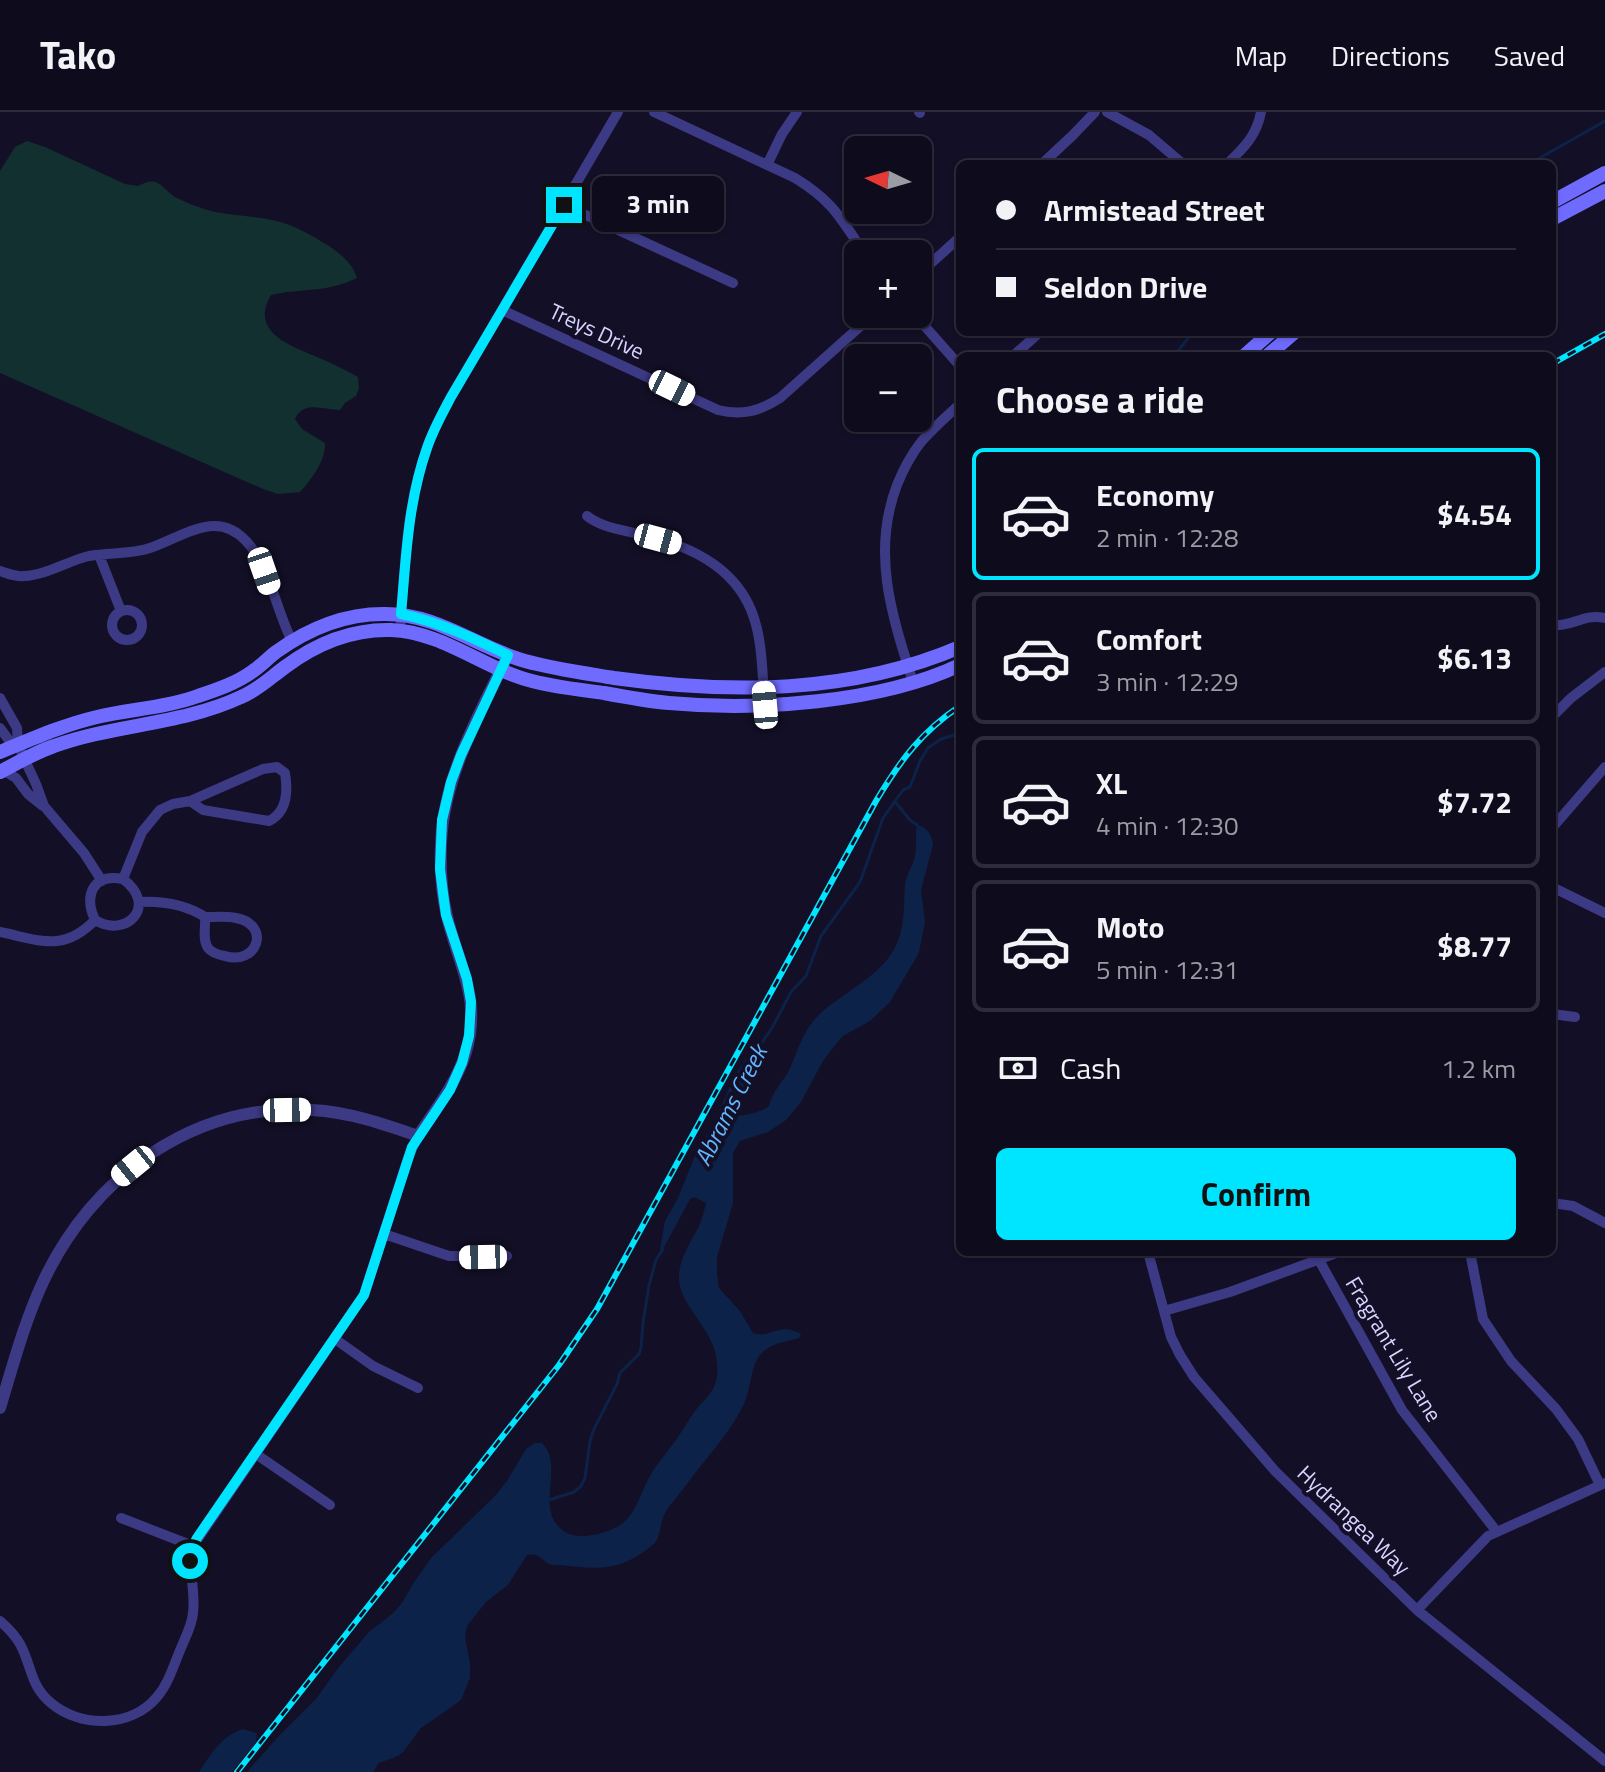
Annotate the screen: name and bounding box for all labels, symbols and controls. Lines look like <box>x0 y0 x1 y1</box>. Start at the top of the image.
text: Tako <box>40 26 116 84</box>
text: Map <box>1235 34 1287 77</box>
text: Directions <box>1331 34 1450 77</box>
text: Saved <box>1494 34 1565 77</box>
north arrow <box>844 136 932 224</box>
map controls <box>844 136 932 432</box>
callout: 3 min <box>592 177 724 233</box>
text: 3 min <box>626 184 690 223</box>
route end <box>546 187 582 223</box>
text: Armistead Street <box>1044 187 1265 233</box>
button: + <box>844 240 932 328</box>
text: Seldon Drive <box>1044 264 1207 310</box>
street label: Treys Drive <box>544 294 650 368</box>
button: − <box>844 344 932 432</box>
car <box>645 367 699 409</box>
text: Choose a ride <box>996 372 1204 427</box>
text: Economy <box>1096 472 1214 518</box>
icon: car <box>1000 478 1072 550</box>
text: $4.54 <box>1437 491 1512 537</box>
text: 2 min · 12:28 <box>1096 518 1239 557</box>
car <box>632 521 684 557</box>
car <box>245 544 283 598</box>
text: Comfort <box>1096 616 1202 662</box>
icon: car <box>1000 622 1072 694</box>
text: $6.13 <box>1437 635 1512 681</box>
text: 3 min · 12:29 <box>1096 662 1239 701</box>
car <box>751 680 779 730</box>
text: XL <box>1096 760 1127 806</box>
icon: car <box>1000 766 1072 838</box>
text: $7.72 <box>1437 779 1512 825</box>
text: 4 min · 12:30 <box>1096 806 1239 845</box>
text: Moto <box>1096 904 1164 950</box>
icon: car <box>1000 910 1072 982</box>
text: $8.77 <box>1437 923 1512 969</box>
text: 5 min · 12:31 <box>1096 950 1239 989</box>
water label: Abrams Creek <box>684 1036 777 1172</box>
text: Cash <box>1060 1045 1121 1091</box>
icon: cash <box>996 1046 1040 1090</box>
text: 1.2 km <box>1441 1049 1516 1088</box>
car <box>263 1098 311 1122</box>
car <box>107 1142 159 1190</box>
button: Confirm <box>996 1148 1516 1240</box>
car <box>459 1245 507 1269</box>
street label: Fragrant Lily Lane <box>1337 1270 1451 1428</box>
street label: Hydrangea Way <box>1290 1457 1419 1583</box>
route start <box>172 1543 208 1579</box>

